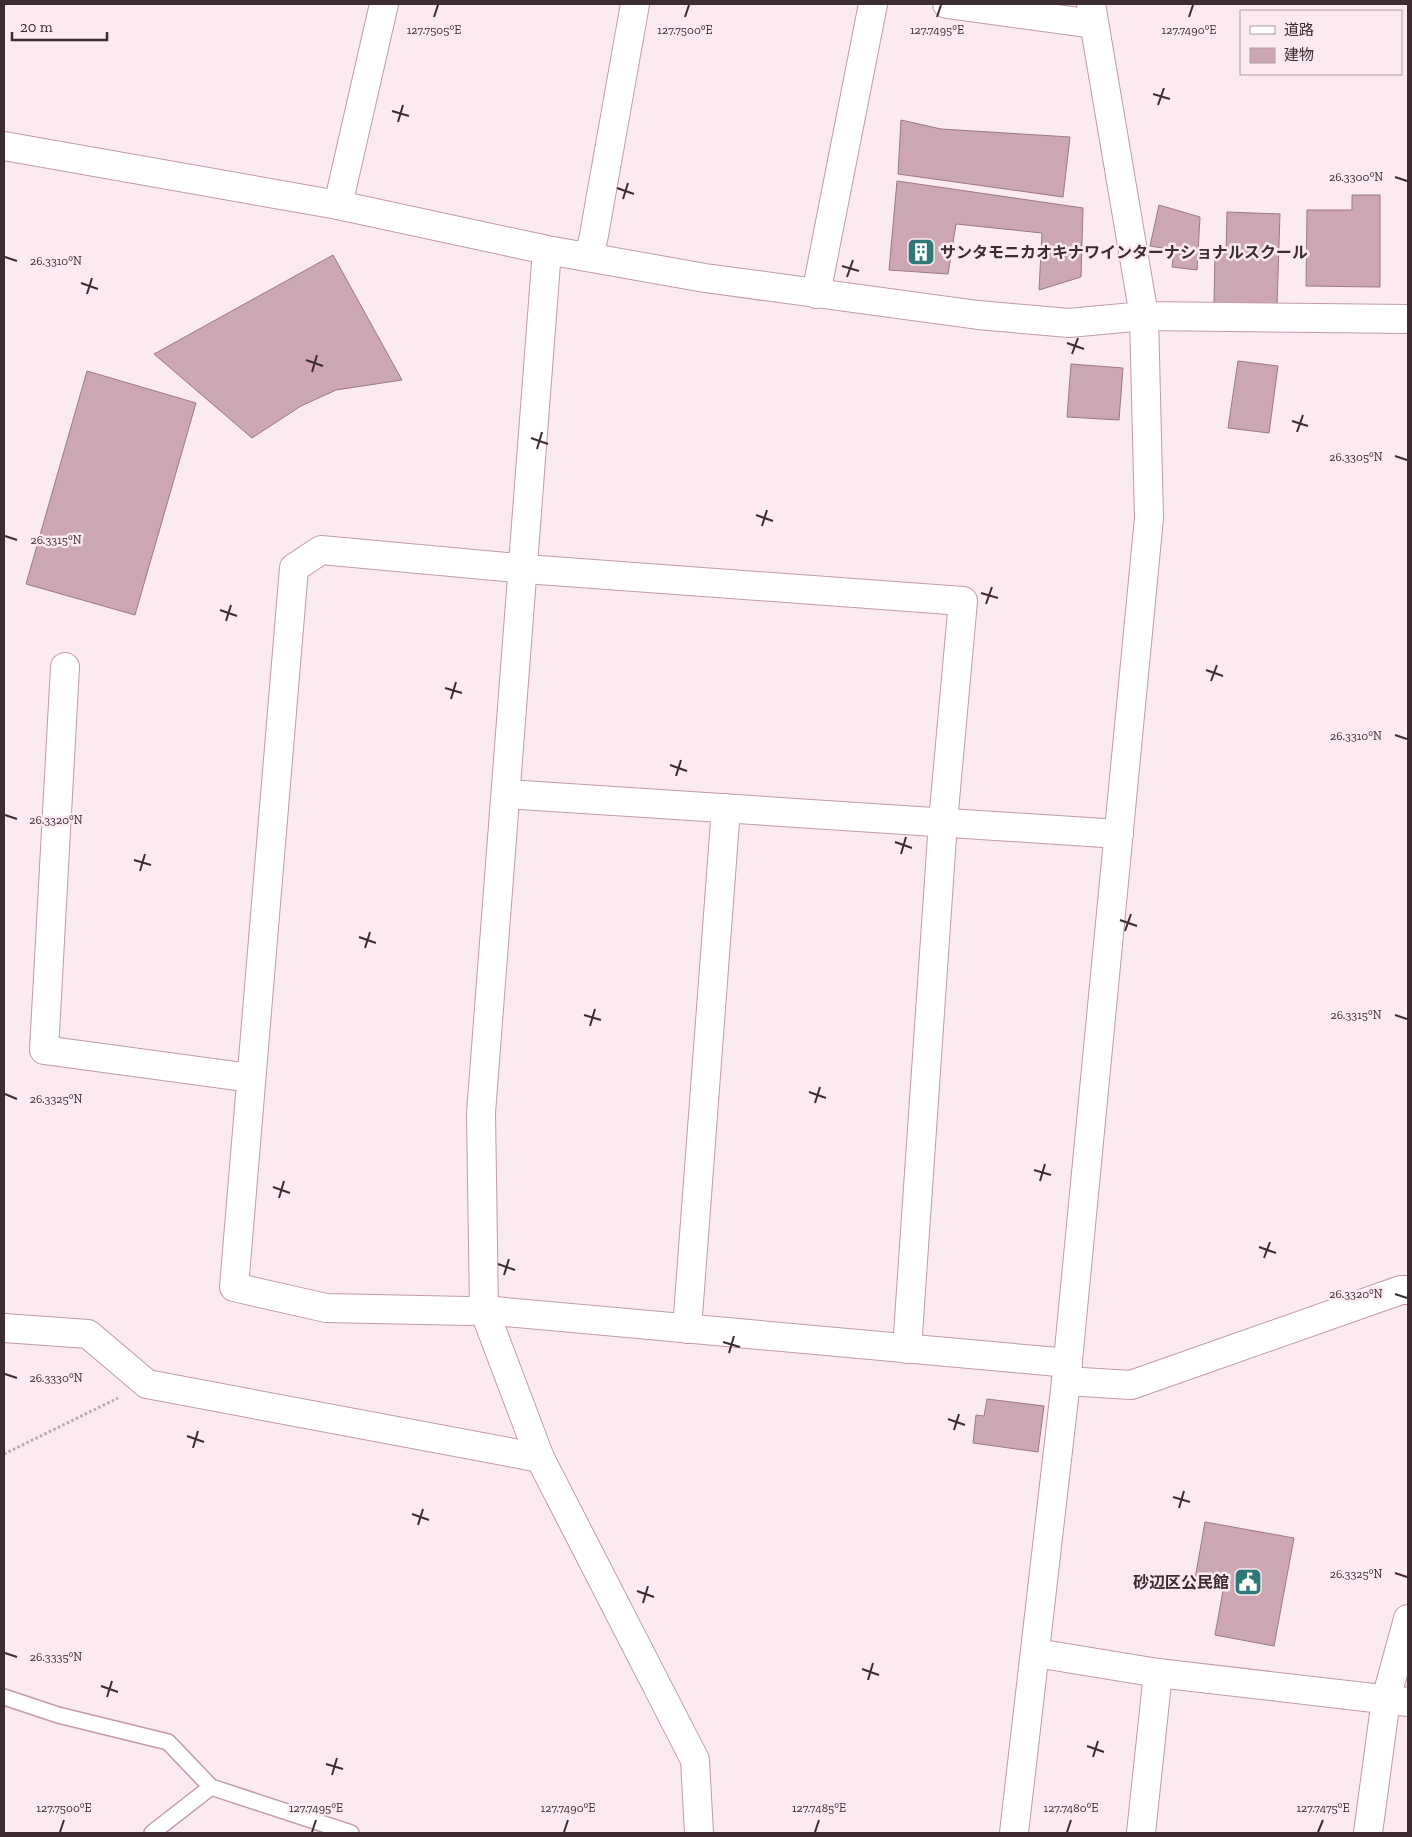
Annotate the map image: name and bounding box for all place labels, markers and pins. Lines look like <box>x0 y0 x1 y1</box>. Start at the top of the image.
building icon: サンタモニカオキナワインターナショナルスクール <box>906 237 936 267</box>
place label: サンタモニカオキナワインターナショナルスクール <box>940 243 1308 262</box>
public building icon: 砂辺区公民館 <box>1233 1567 1263 1597</box>
place label: 砂辺区公民館 <box>1133 1573 1229 1592</box>

